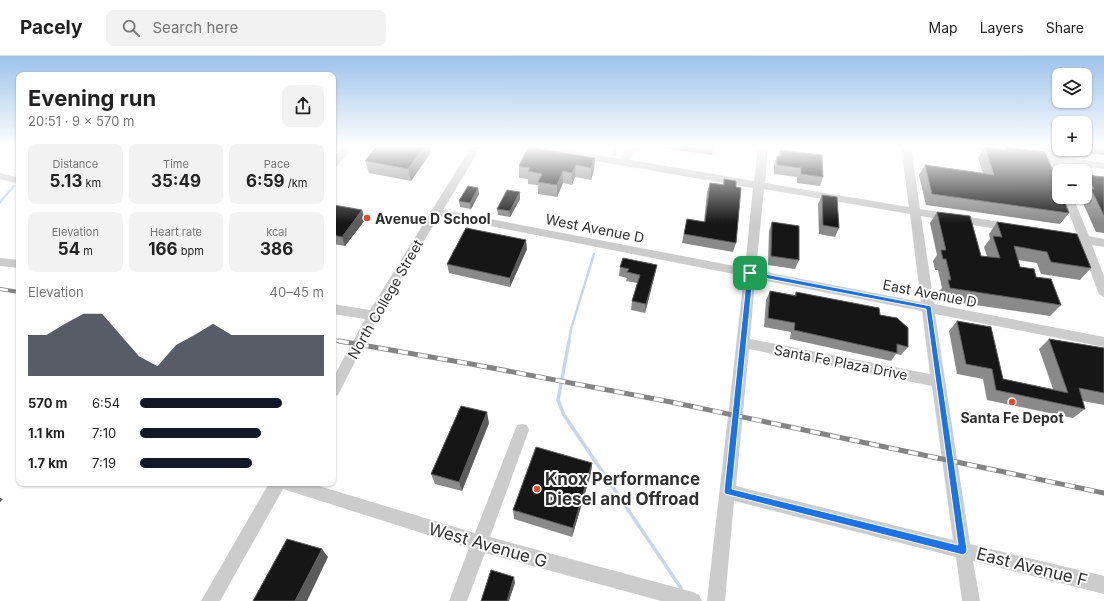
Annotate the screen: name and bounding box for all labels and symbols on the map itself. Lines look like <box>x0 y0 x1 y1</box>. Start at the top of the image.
place label: Avenue D School <box>375 210 491 227</box>
street label: West Avenue D <box>544 210 646 246</box>
marker: Avenue D School <box>362 213 372 223</box>
street label: North College Street <box>344 236 426 362</box>
pin <box>733 256 767 290</box>
street label: East Avenue D <box>882 276 978 310</box>
street label: Santa Fe Plaza Drive <box>773 341 909 383</box>
marker: Santa Fe Depot <box>1007 397 1017 407</box>
place label: Santa Fe Depot <box>960 409 1064 426</box>
place label: Knox Performance Diesel and Offroad <box>545 469 700 509</box>
marker: Knox Performance Diesel and Offroad <box>532 484 542 494</box>
street label: West Avenue G <box>426 519 550 571</box>
street label: East Avenue F <box>974 544 1090 590</box>

